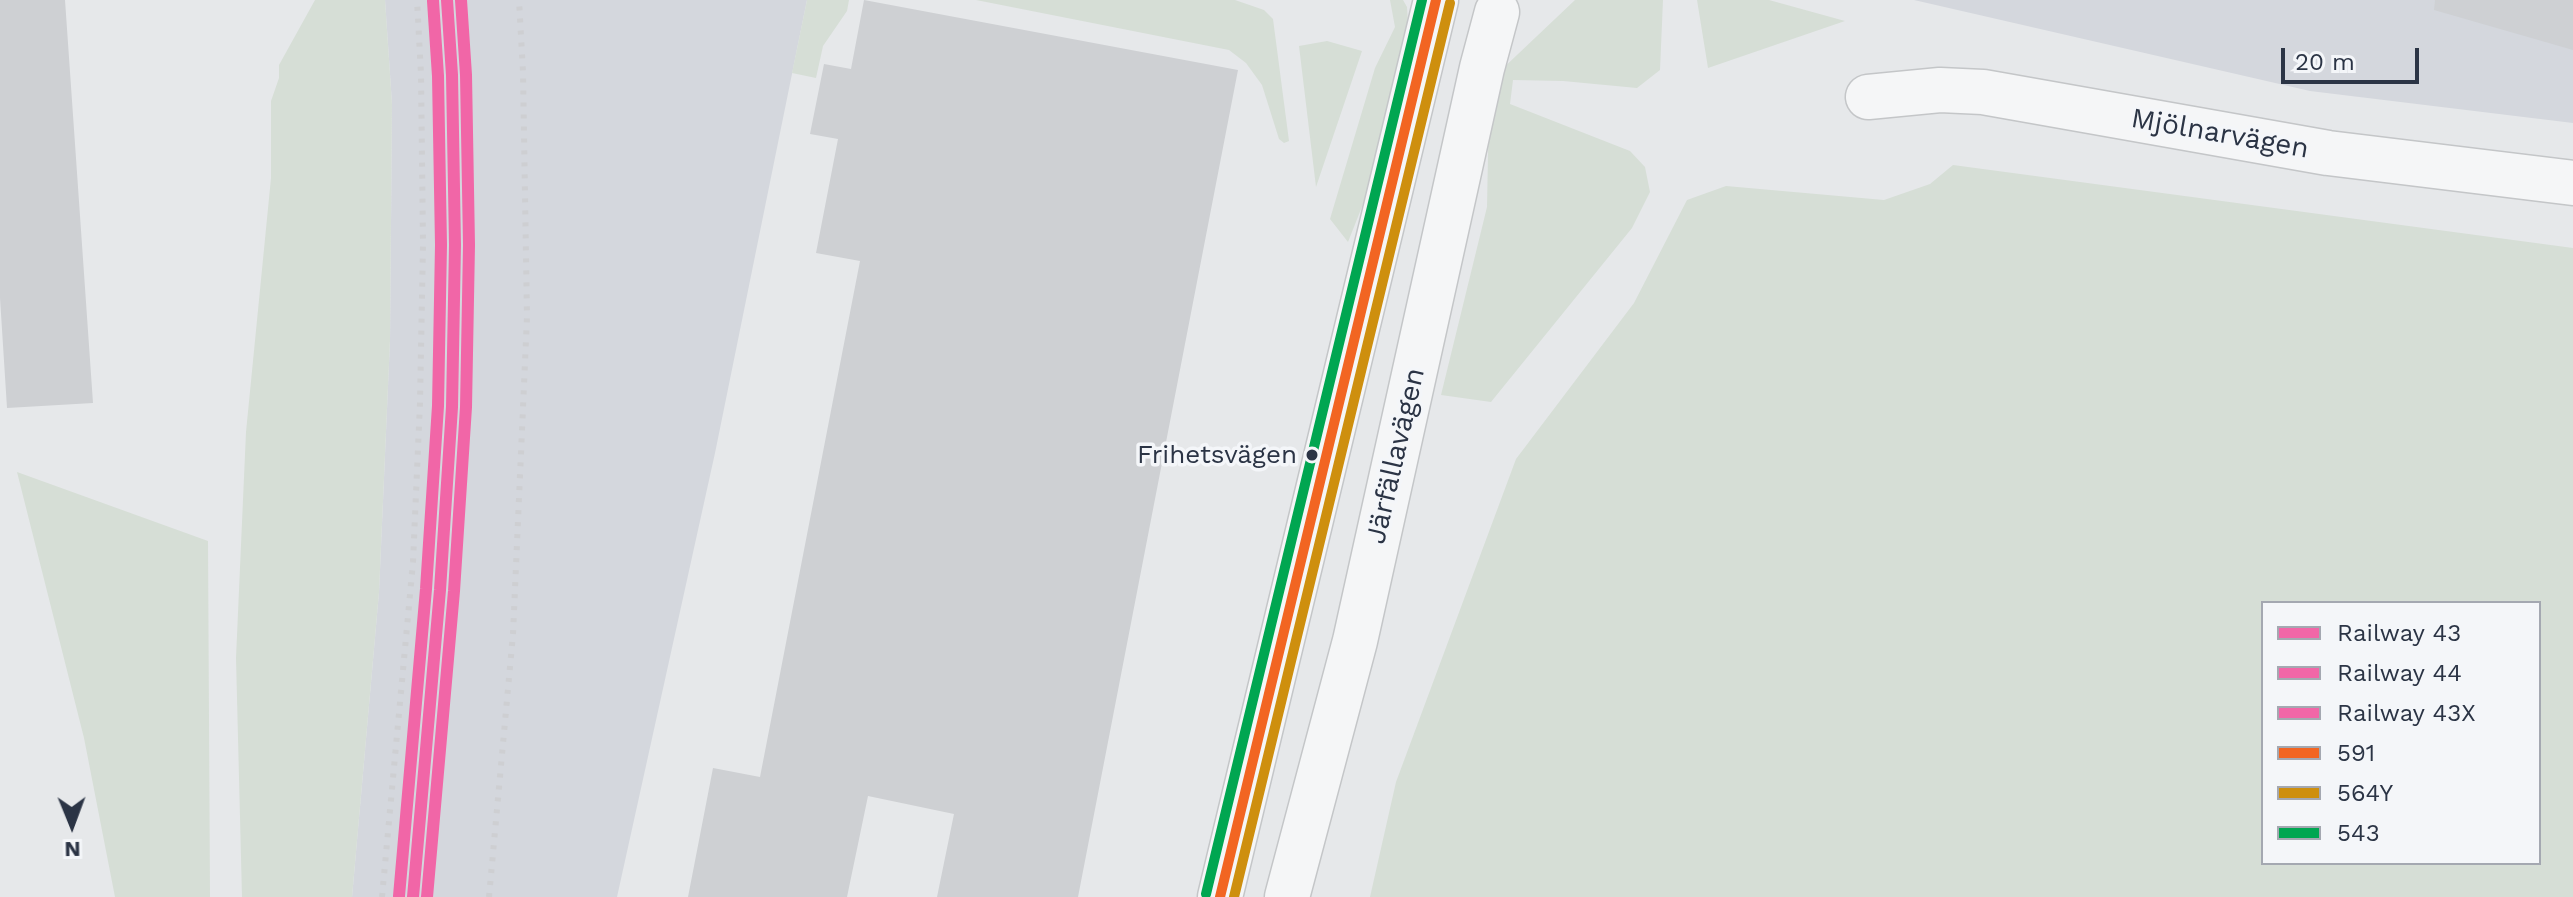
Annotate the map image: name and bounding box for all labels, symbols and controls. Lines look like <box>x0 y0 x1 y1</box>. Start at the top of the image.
scale bar <box>2285 32 2423 82</box>
text: 20 m <box>2295 48 2355 76</box>
street label: Mjölnarvägen <box>2129 102 2311 166</box>
street label: Järfällavägen <box>1359 365 1433 547</box>
place label: Frihetsvägen <box>1137 439 1297 471</box>
marker: Frihetsvägen <box>1304 447 1320 463</box>
legend <box>2261 601 2541 865</box>
text: Railway 43 <box>2337 619 2461 647</box>
text: Railway 44 <box>2337 659 2462 687</box>
text: Railway 43X <box>2337 699 2476 727</box>
text: 591 <box>2337 739 2375 767</box>
text: 564Y <box>2337 779 2393 807</box>
north arrow <box>32 785 112 865</box>
text: 543 <box>2337 819 2380 847</box>
text: N <box>64 837 81 862</box>

